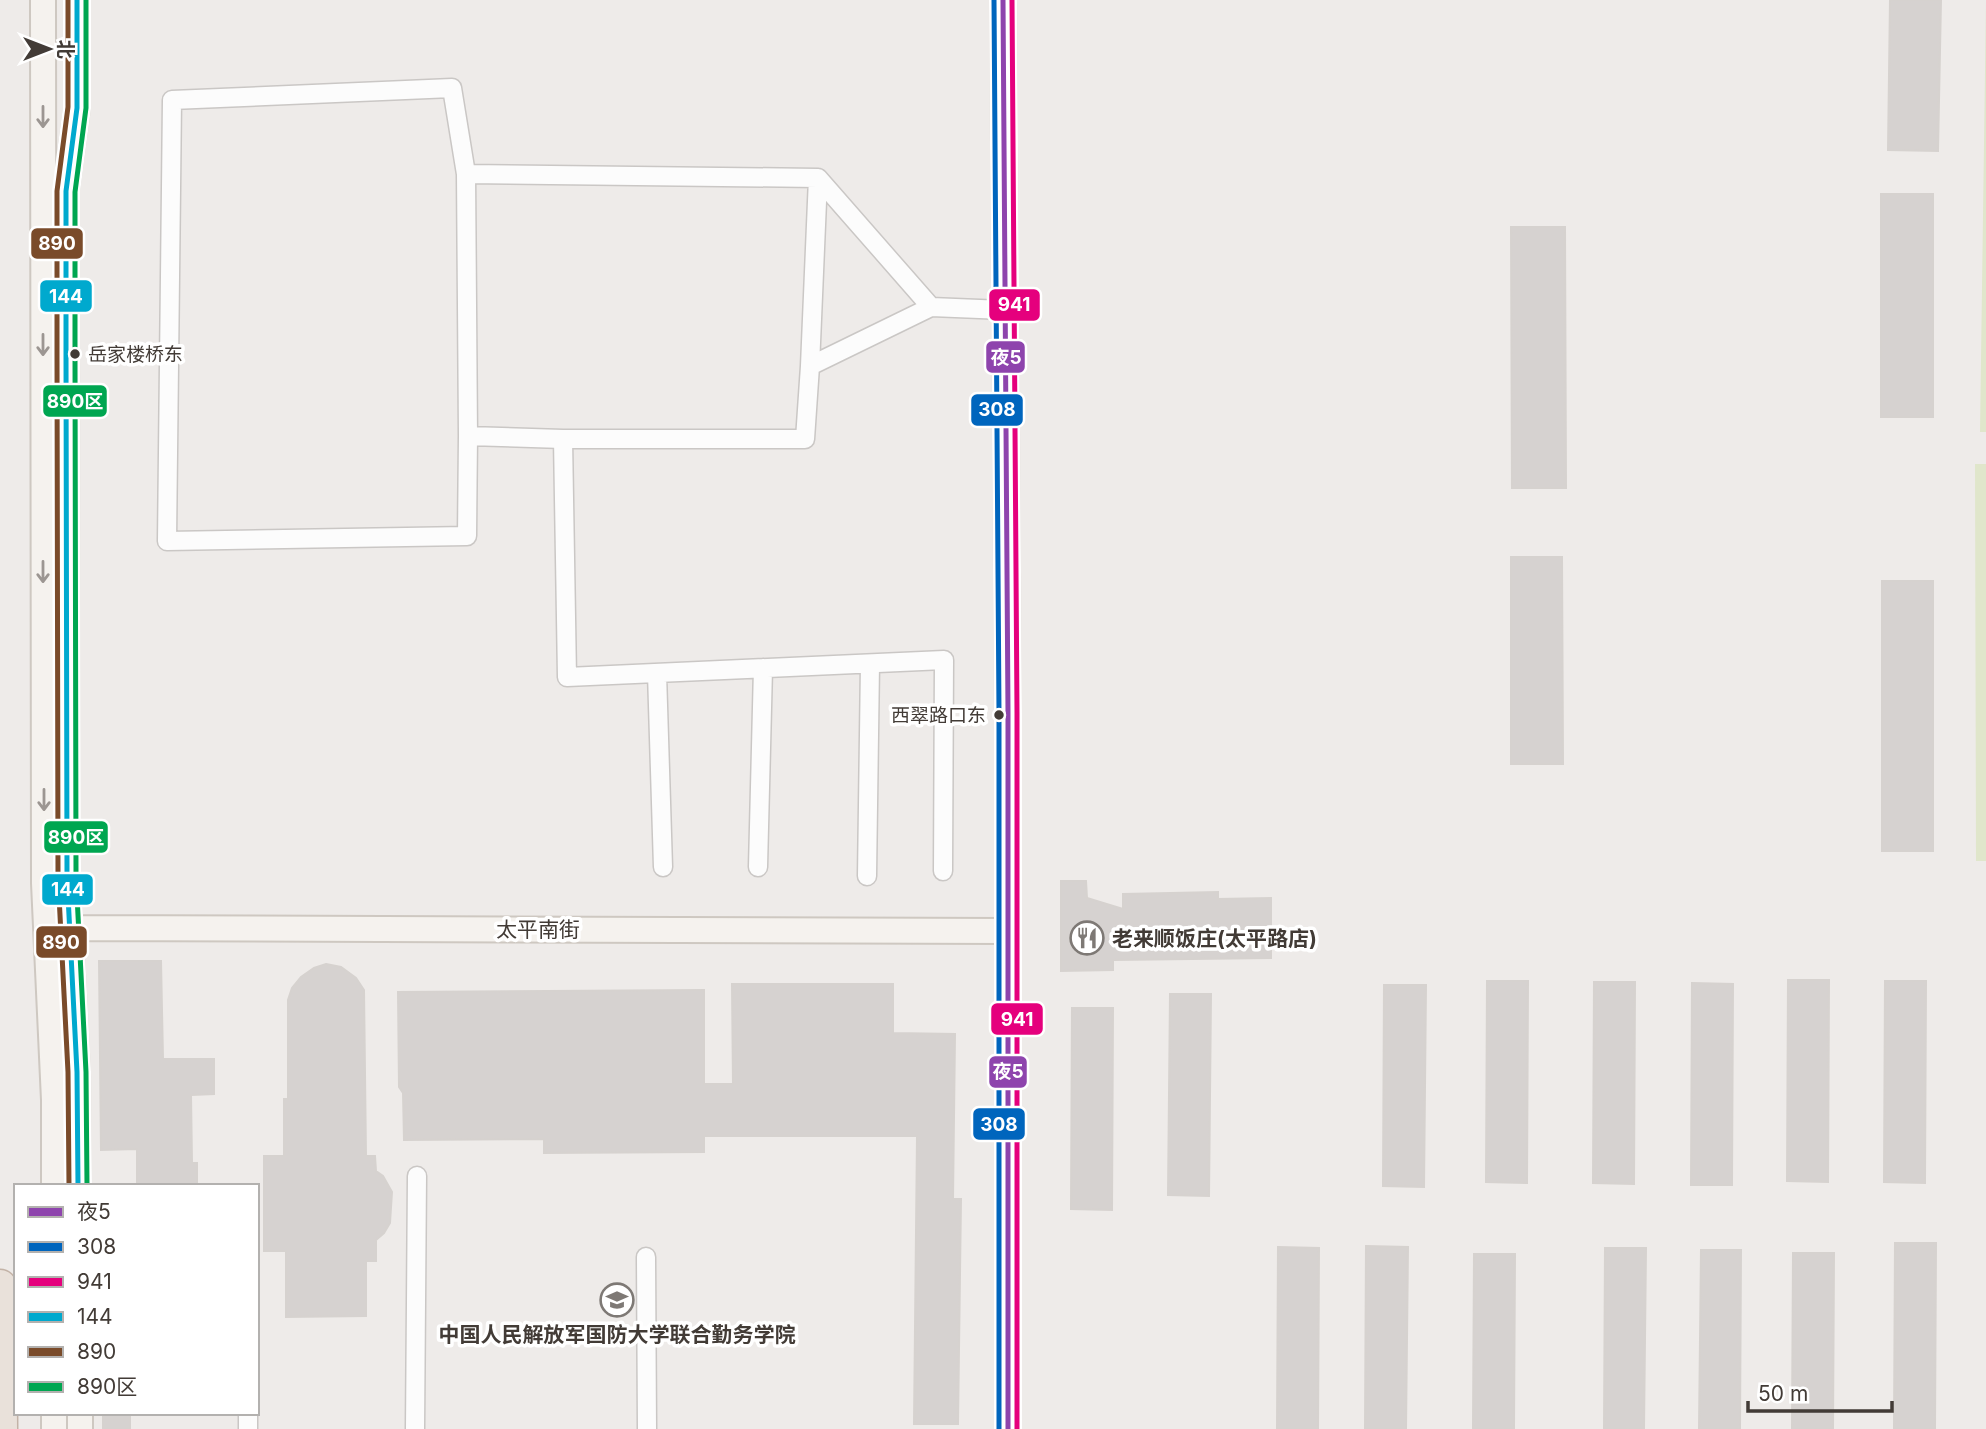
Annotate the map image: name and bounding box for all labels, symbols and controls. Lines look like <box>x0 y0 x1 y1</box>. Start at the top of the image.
north arrow <box>14 14 84 84</box>
text: 北 <box>54 39 77 59</box>
one-way arrow <box>36 105 50 128</box>
line badge: 890 <box>30 227 84 260</box>
text: 890 <box>38 232 76 255</box>
line badge: 144 <box>39 279 93 313</box>
text: 144 <box>49 285 83 308</box>
line badge: 941 <box>988 288 1041 322</box>
text: 941 <box>998 293 1030 316</box>
one-way arrow <box>36 333 50 356</box>
line badge: 夜5 <box>985 340 1026 374</box>
place label: 岳家楼桥东 <box>88 343 183 366</box>
text: 夜5 <box>990 346 1022 369</box>
marker: 岳家楼桥东 <box>68 347 82 361</box>
line badge: 890区 <box>42 384 108 418</box>
text: 890区 <box>47 390 103 413</box>
line badge: 308 <box>970 393 1024 427</box>
text: 308 <box>978 398 1016 421</box>
one-way arrow <box>36 560 50 583</box>
place label: 西翠路口东 <box>891 704 986 727</box>
marker: 西翠路口东 <box>992 708 1006 722</box>
one-way arrow <box>37 788 51 811</box>
line badge: 890区 <box>43 820 109 854</box>
text: 890区 <box>48 826 104 849</box>
line badge: 144 <box>41 873 94 906</box>
text: 144 <box>51 878 85 901</box>
street label: 太平南街 <box>496 917 580 942</box>
restaurant icon: 老来顺饭庄(太平路店) <box>1068 919 1106 957</box>
line badge: 890 <box>35 925 88 959</box>
place label: 老来顺饭庄(太平路店) <box>1112 926 1317 951</box>
text: 890 <box>42 931 80 954</box>
line badge: 941 <box>990 1002 1044 1036</box>
text: 941 <box>1001 1008 1033 1031</box>
line badge: 夜5 <box>988 1055 1028 1089</box>
text: 夜5 <box>992 1060 1024 1083</box>
line badge: 308 <box>972 1107 1026 1141</box>
text: 308 <box>980 1113 1018 1136</box>
legend <box>14 1184 259 1415</box>
text: 夜5 <box>77 1199 111 1224</box>
text: 308 <box>77 1234 116 1259</box>
text: 941 <box>77 1269 112 1294</box>
school or university icon: 中国人民解放军国防大学联合勤务学院 <box>598 1281 636 1319</box>
text: 144 <box>77 1304 113 1329</box>
place label: 中国人民解放军国防大学联合勤务学院 <box>439 1322 796 1347</box>
text: 890 <box>77 1339 116 1364</box>
scale bar <box>1748 1370 1892 1414</box>
text: 890区 <box>77 1374 137 1399</box>
text: 50 m <box>1758 1381 1808 1406</box>

